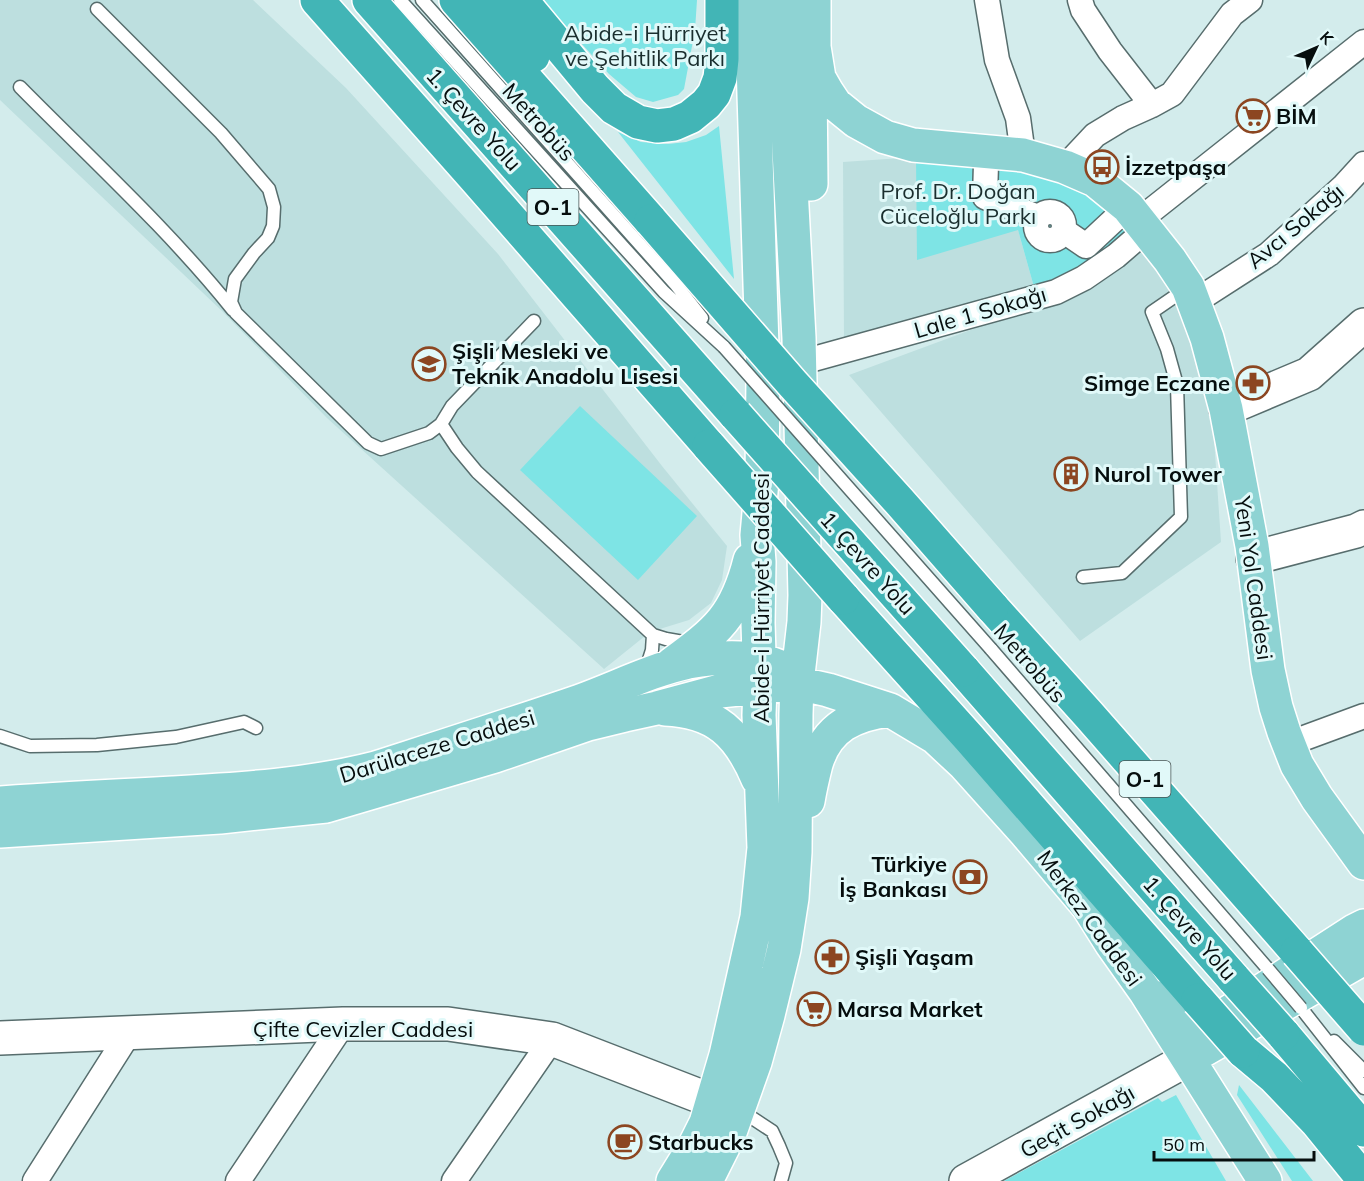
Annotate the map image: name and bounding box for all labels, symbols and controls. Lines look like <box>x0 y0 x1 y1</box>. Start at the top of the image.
north arrow <box>1286 18 1346 78</box>
park label: Abide-i Hürriyet ve Şehitlik Parkı <box>564 19 726 72</box>
text: K <box>1316 27 1339 49</box>
street label: 1. Çevre Yolu <box>420 62 528 176</box>
street label: Metrobüs <box>497 77 581 167</box>
supermarket icon: BİM <box>1235 98 1271 134</box>
place label: BİM <box>1276 102 1317 130</box>
bus stop icon: İzzetpaşa <box>1084 149 1120 185</box>
place label: İzzetpaşa <box>1125 153 1226 181</box>
park label: Prof. Dr. Doğan Cüceloğlu Parkı <box>880 177 1036 230</box>
street label: Avcı Sokağı <box>1241 177 1349 275</box>
road number: O-1 <box>528 189 578 225</box>
street label: Lale 1 Sokağı <box>911 280 1049 344</box>
place label: Şişli Mesleki ve Teknik Anadolu Lisesi <box>452 337 678 390</box>
school or university icon: Şişli Mesleki ve Teknik Anadolu Lisesi <box>411 346 447 382</box>
pharmacy icon: Simge Eczane <box>1235 365 1271 401</box>
place label: Simge Eczane <box>1084 369 1230 397</box>
building icon: Nurol Tower <box>1053 456 1089 492</box>
place label: Nurol Tower <box>1094 460 1222 488</box>
street label: Abide-i Hürriyet Caddesi <box>747 473 775 723</box>
street label: Yeni Yol Caddesi <box>1229 493 1279 662</box>
street label: 1. Çevre Yolu <box>814 506 922 620</box>
street label: Metrobüs <box>988 618 1072 708</box>
street label: Darülaceze Caddesi <box>336 703 538 789</box>
road number: O-1 <box>1120 761 1170 797</box>
street label: Merkez Caddesi <box>1031 844 1149 992</box>
place label: Türkiye İş Bankası <box>839 850 947 903</box>
bank icon: Türkiye İş Bankası <box>952 859 988 895</box>
street label: 1. Çevre Yolu <box>1137 870 1243 986</box>
pharmacy icon: Şişli Yaşam <box>814 939 850 975</box>
place label: Şişli Yaşam <box>855 943 974 971</box>
supermarket icon: Marsa Market <box>796 991 832 1027</box>
place label: Marsa Market <box>837 995 983 1023</box>
street label: Çifte Cevizler Caddesi <box>253 1015 473 1043</box>
street label: Geçit Sokağı <box>1015 1078 1139 1164</box>
cafe icon: Starbucks <box>607 1124 643 1160</box>
scale bar <box>1154 1124 1314 1162</box>
place label: Starbucks <box>648 1128 754 1156</box>
text: 50 m <box>1163 1133 1205 1156</box>

